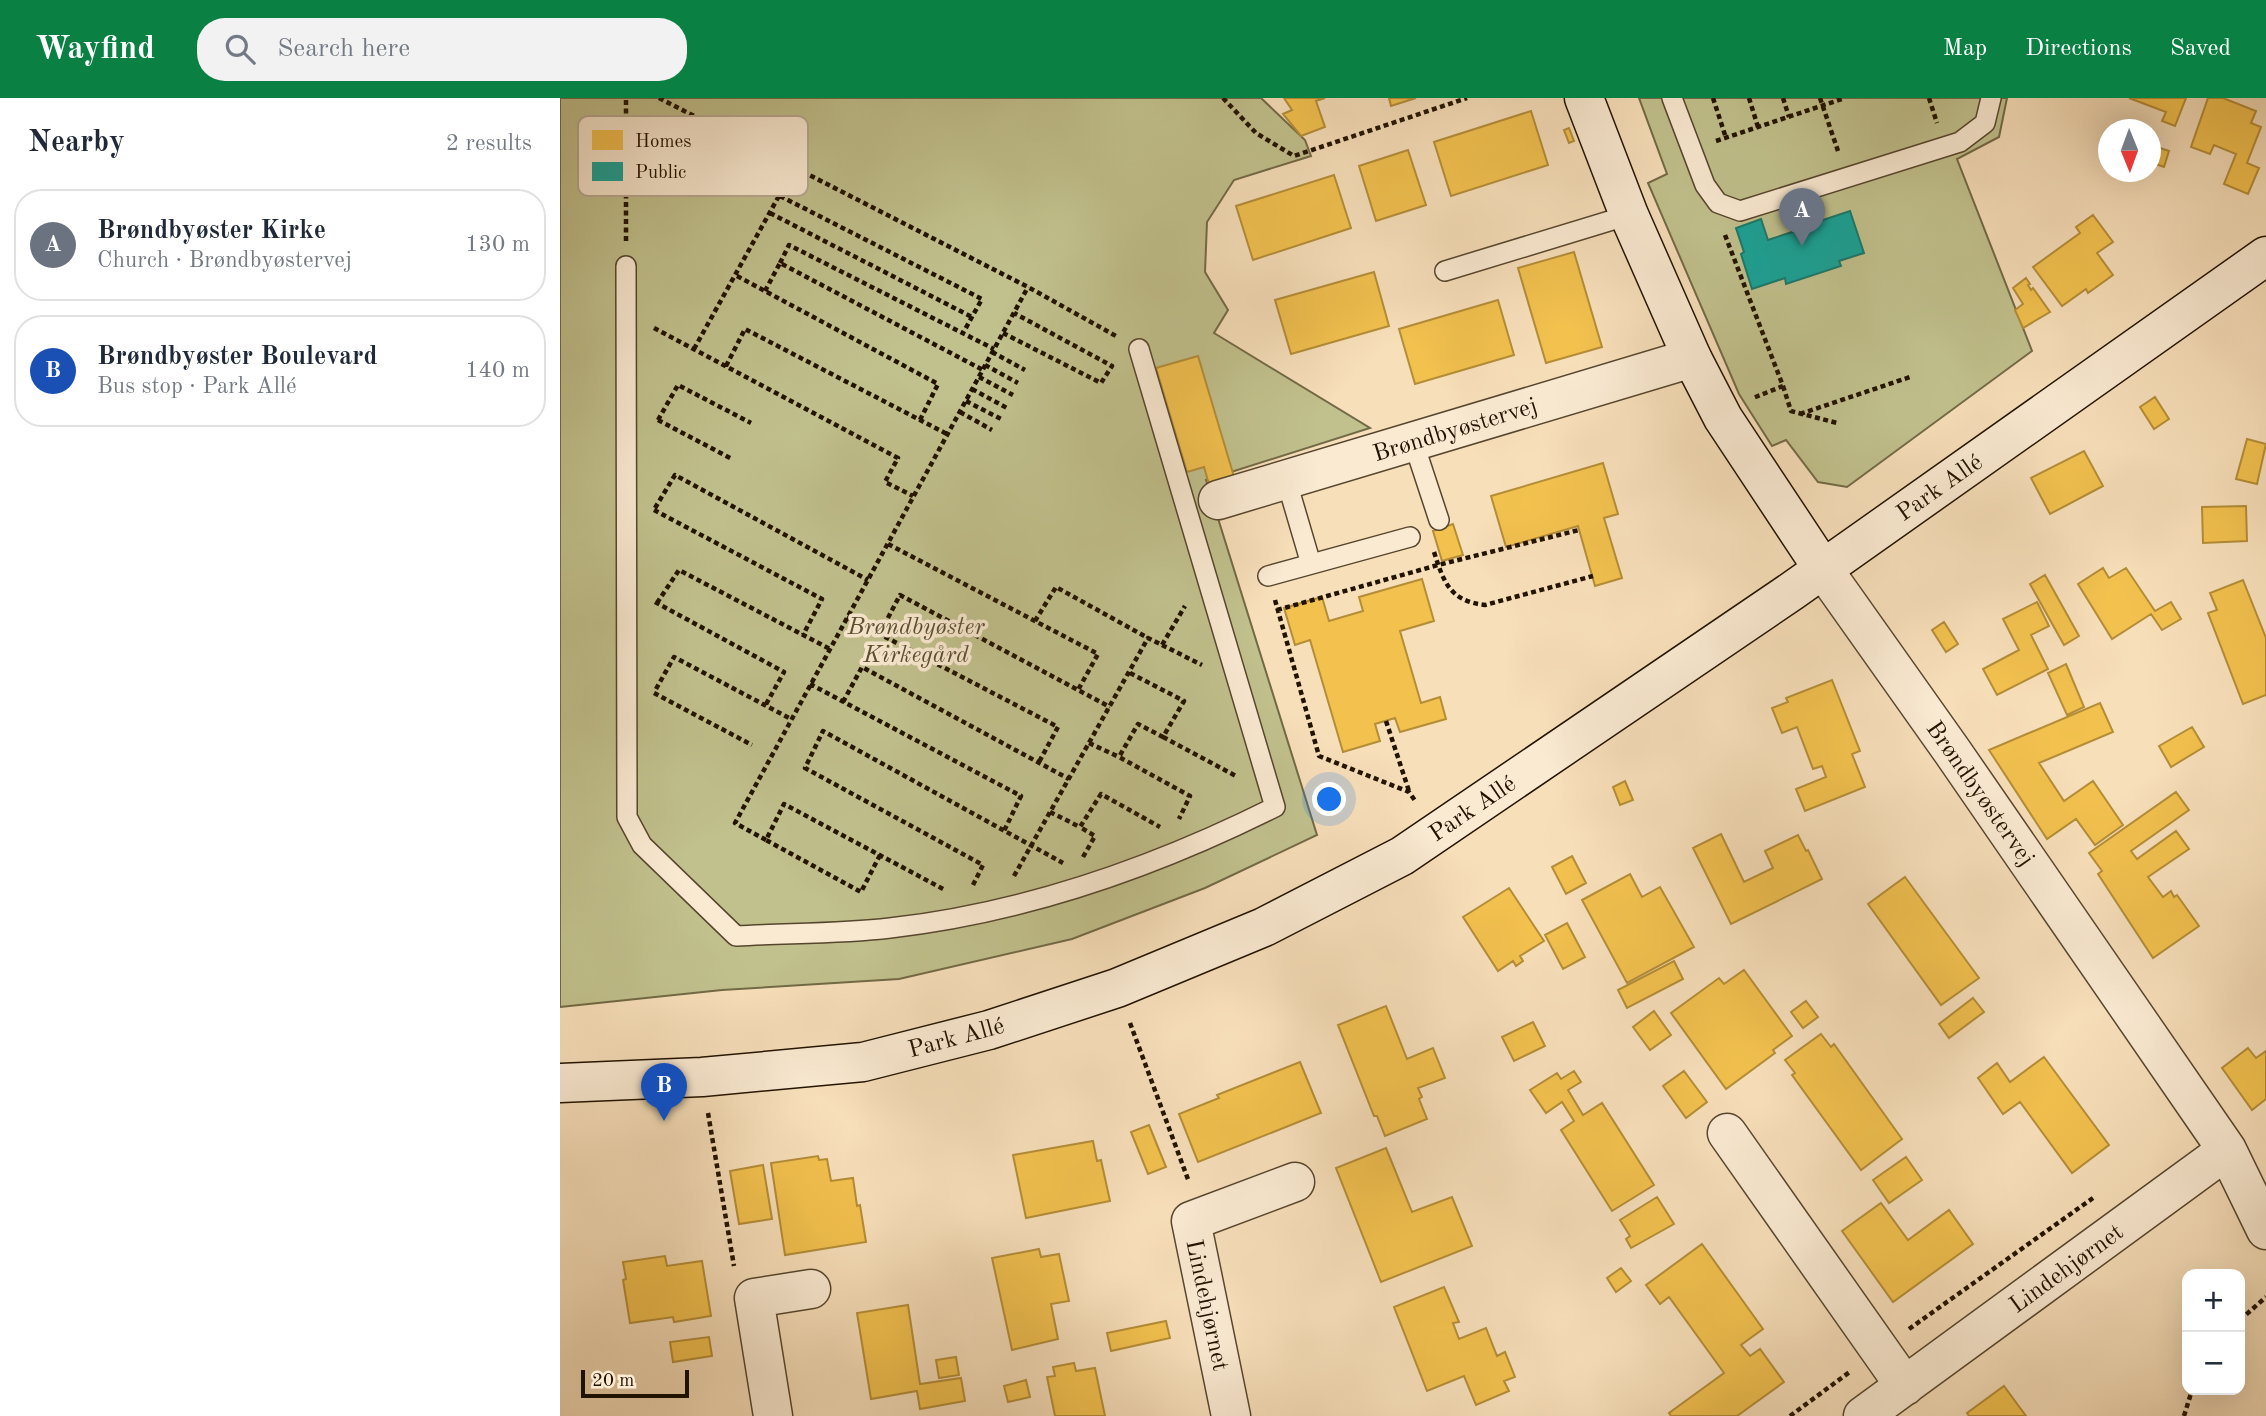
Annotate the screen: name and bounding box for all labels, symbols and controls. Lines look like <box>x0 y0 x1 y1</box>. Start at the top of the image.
search box <box>197 18 687 81</box>
icon: search <box>221 30 259 68</box>
text: Wayfind <box>35 33 155 66</box>
text: Search here <box>277 36 410 62</box>
text: Map <box>1943 37 1987 61</box>
text: Directions <box>2025 37 2132 61</box>
text: Saved <box>2170 37 2231 61</box>
legend <box>578 116 808 196</box>
north arrow <box>2098 119 2161 182</box>
text: Nearby <box>28 128 125 158</box>
text: 2 results <box>446 132 532 155</box>
text: Homes <box>635 133 691 152</box>
text: Public <box>635 164 686 183</box>
pin: A <box>1779 188 1825 246</box>
text: Brøndbyøster Kirke <box>97 218 326 244</box>
text: A <box>44 233 62 256</box>
text: 130 m <box>465 233 530 256</box>
text: Church · Brøndbyøstervej <box>97 249 352 272</box>
text: Brøndbyøster Boulevard <box>97 344 378 370</box>
text: B <box>45 359 61 382</box>
text: 140 m <box>465 359 530 382</box>
text: Bus stop · Park Allé <box>97 375 297 398</box>
street label: Brøndbyøstervej <box>1370 394 1541 467</box>
street label: Park Allé <box>1893 451 1987 527</box>
park label: Brøndbyøster Kirkegård <box>846 616 985 668</box>
street label: Brøndbyøstervej <box>1921 717 2038 871</box>
street label: Park Allé <box>1426 772 1521 847</box>
your location <box>1312 782 1346 816</box>
street label: Park Allé <box>906 1015 1007 1063</box>
pin: B <box>641 1063 687 1121</box>
street label: Lindehjørnet <box>2006 1221 2128 1319</box>
street label: Lindehjørnet <box>1180 1237 1232 1373</box>
map controls <box>2182 1269 2245 1395</box>
button: + <box>2182 1269 2245 1332</box>
button: − <box>2182 1332 2245 1395</box>
scale bar <box>581 1367 690 1399</box>
text: 20 m <box>592 1372 634 1391</box>

